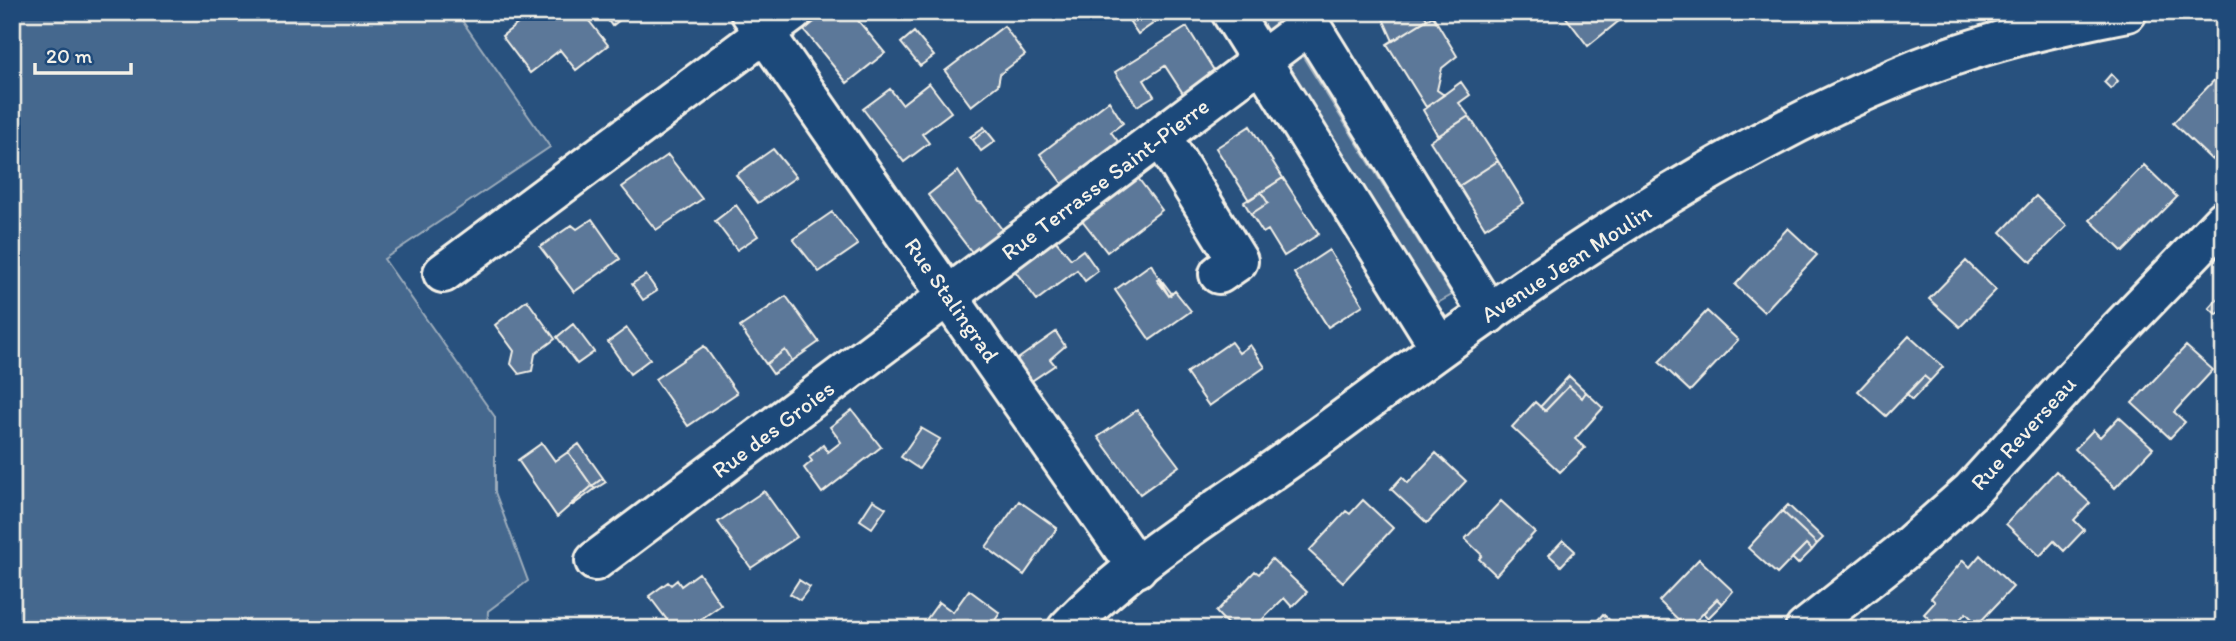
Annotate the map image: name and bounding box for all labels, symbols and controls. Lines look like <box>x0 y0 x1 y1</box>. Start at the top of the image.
scale bar <box>35 32 131 76</box>
text: 20 m <box>46 43 93 68</box>
street label: Rue Terrasse Saint-Pierre <box>996 92 1214 266</box>
street label: Avenue Jean Moulin <box>1476 198 1656 328</box>
street label: Rue Stalingrad <box>899 232 1006 368</box>
street label: Rue Reverseau <box>1964 370 2082 496</box>
street label: Rue des Groies <box>706 374 840 484</box>

